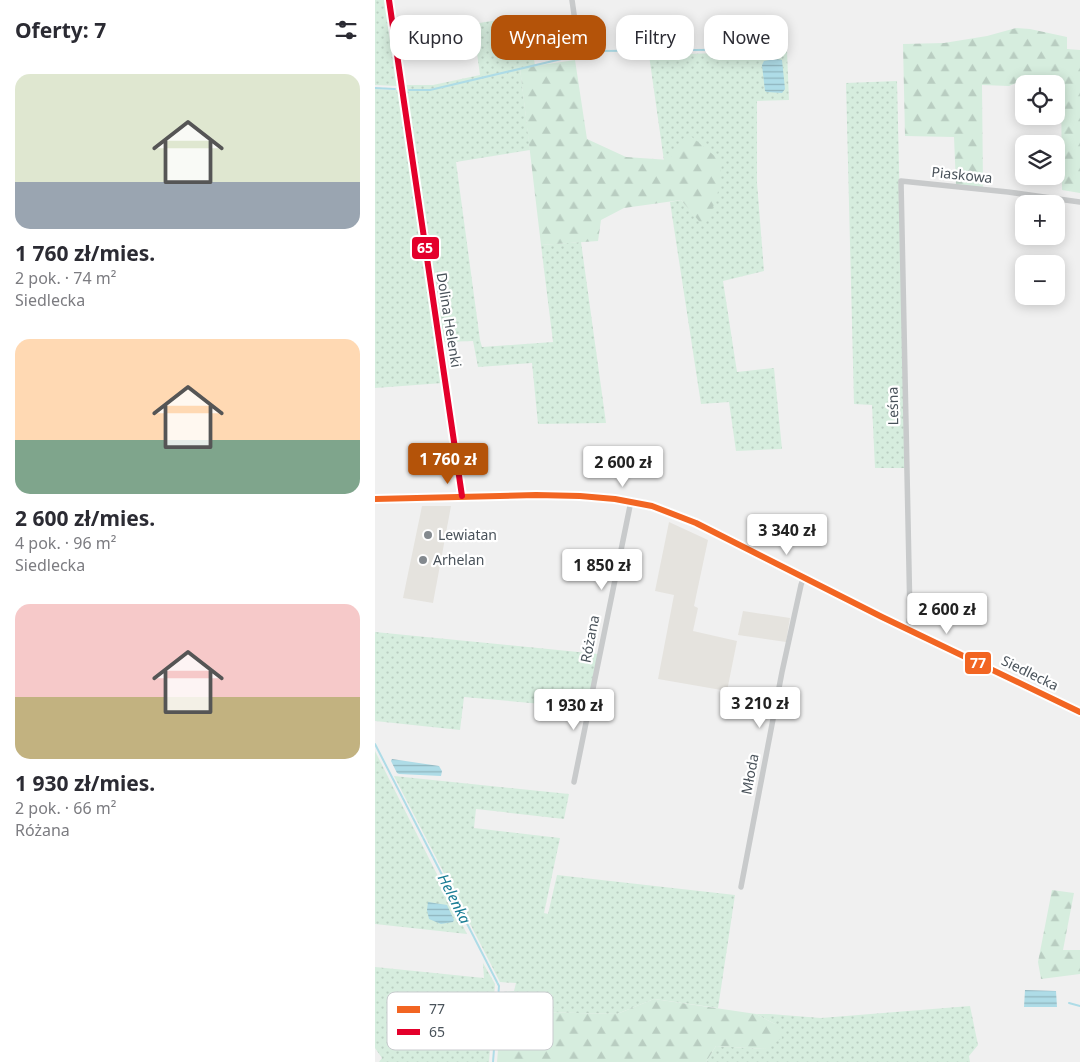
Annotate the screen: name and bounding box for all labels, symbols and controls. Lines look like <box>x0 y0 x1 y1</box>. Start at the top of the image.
chip: Kupno <box>390 15 481 60</box>
chip: Wynajem <box>491 15 606 60</box>
chip: Filtry <box>616 15 694 60</box>
chip: Nowe <box>704 15 788 60</box>
text: Oferty: 7 <box>15 16 106 44</box>
icon: filters <box>332 16 360 44</box>
map controls <box>1015 75 1065 305</box>
button: locate <box>1015 75 1065 125</box>
icon: home <box>143 107 233 197</box>
button: layers <box>1015 135 1065 185</box>
street label: Piaskowa <box>931 162 993 187</box>
button: + <box>1015 195 1065 245</box>
line badge: 65 <box>411 236 440 260</box>
text: 65 <box>417 238 433 257</box>
text: 1 760 zł/mies. <box>15 239 155 267</box>
button: − <box>1015 255 1065 305</box>
text: 2 pok. · 74 m² <box>15 267 116 289</box>
street label: Dolina Helenki <box>433 271 466 369</box>
text: Siedlecka <box>15 289 85 311</box>
icon: home <box>143 372 233 462</box>
street label: Leśna <box>883 387 902 425</box>
pin: 1 760 zł <box>396 442 500 485</box>
pin: 2 600 zł <box>571 446 675 488</box>
text: 1 760 zł <box>419 448 477 470</box>
text: 2 600 zł <box>594 451 652 473</box>
text: 2 600 zł/mies. <box>15 504 155 532</box>
pin: 3 340 zł <box>735 514 839 556</box>
text: 3 340 zł <box>758 519 816 541</box>
place label: Lewiatan <box>438 525 497 544</box>
marker: Lewiatan <box>422 529 434 541</box>
text: 4 pok. · 96 m² <box>15 532 116 554</box>
pin: 1 850 zł <box>550 548 654 591</box>
place label: Arhelan <box>433 550 484 569</box>
text: Siedlecka <box>15 554 85 576</box>
marker: Arhelan <box>417 554 429 566</box>
text: 1 850 zł <box>573 554 631 576</box>
pin: 2 600 zł <box>895 592 999 635</box>
text: 2 600 zł <box>918 598 976 620</box>
street label: Różana <box>576 614 603 664</box>
icon: home <box>143 637 233 727</box>
line badge: 77 <box>964 651 992 675</box>
street label: Siedlecka <box>998 651 1062 695</box>
text: 77 <box>970 653 986 672</box>
pin: 3 210 zł <box>708 686 812 729</box>
pin: 1 930 zł <box>522 688 626 731</box>
text: 3 210 zł <box>731 692 789 714</box>
text: 1 930 zł <box>545 694 603 716</box>
street label: Młoda <box>736 752 763 796</box>
text: 1 930 zł/mies. <box>15 769 155 797</box>
text: 2 pok. · 66 m² <box>15 797 116 819</box>
text: Różana <box>15 819 70 841</box>
water label: Helenka <box>434 870 476 927</box>
legend <box>387 992 553 1050</box>
text: 77 <box>429 999 445 1018</box>
text: 65 <box>429 1022 445 1041</box>

